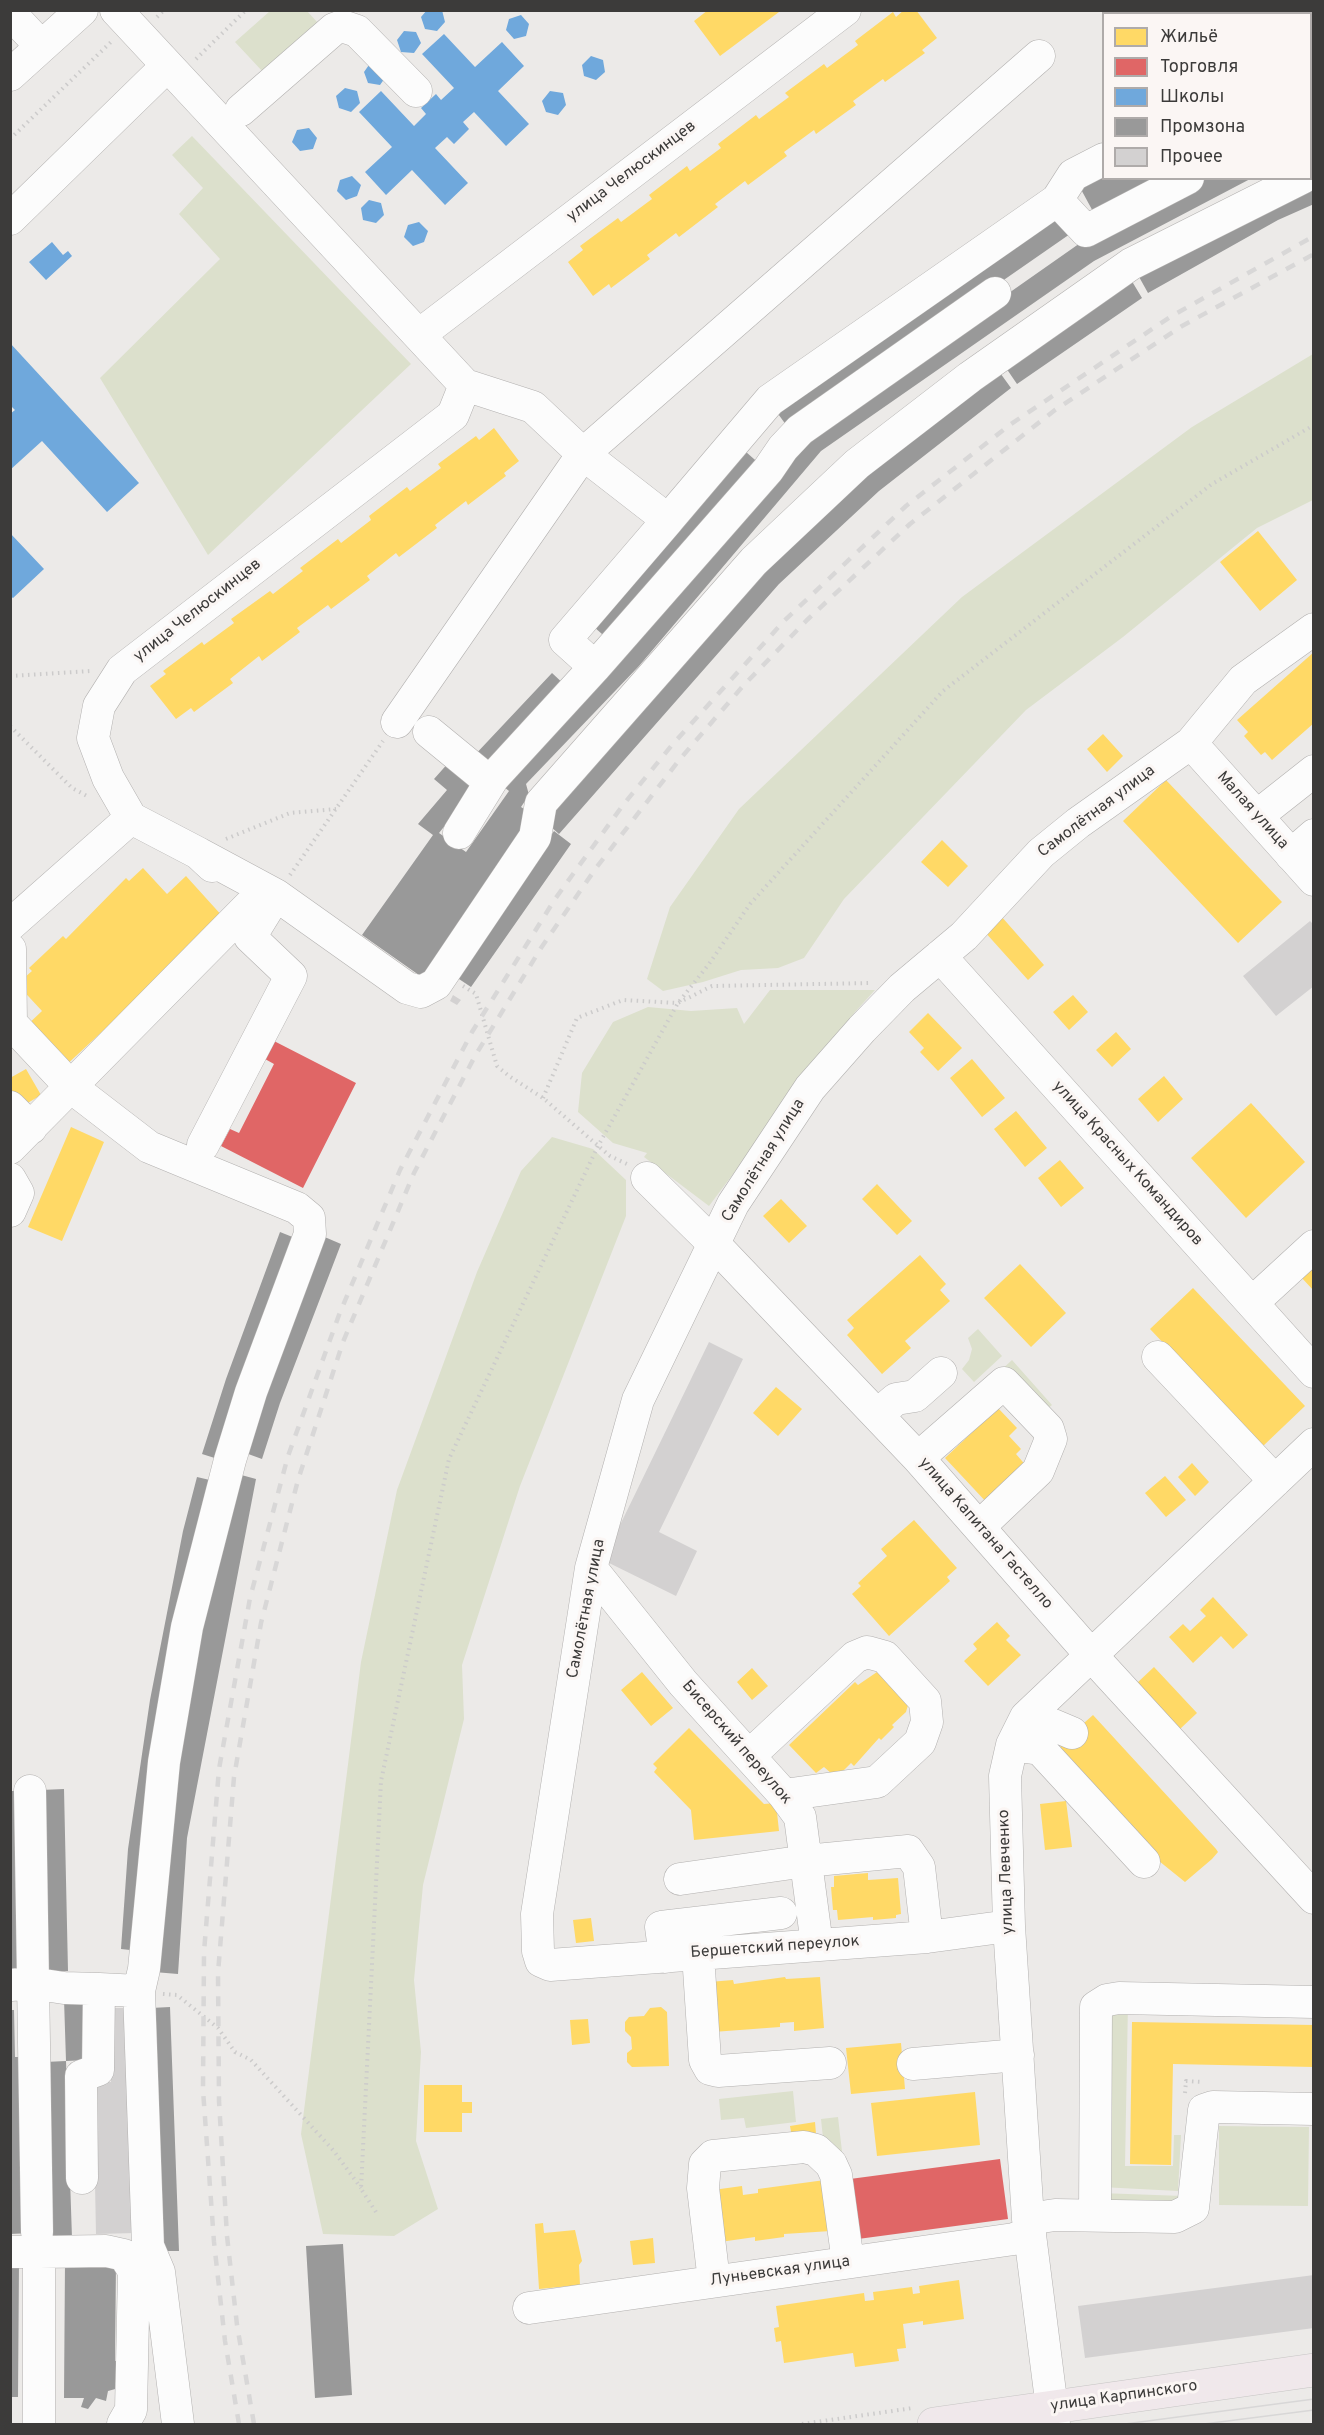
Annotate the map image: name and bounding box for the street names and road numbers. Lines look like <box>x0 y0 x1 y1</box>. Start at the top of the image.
street label: улица Челюскинцев <box>564 117 700 227</box>
street label: улица Челюскинцев <box>130 555 266 667</box>
street label: Самолётная улица <box>1035 762 1159 862</box>
street label: Малая улица <box>1212 768 1292 854</box>
street label: улица Красных Командиров <box>1048 1078 1206 1250</box>
street label: Самолётная улица <box>718 1096 810 1226</box>
street label: улица Капитана Гастелло <box>914 1454 1056 1614</box>
street label: Самолётная улица <box>564 1538 610 1680</box>
street label: Бисерский переулок <box>677 1677 795 1809</box>
street label: улица Левченко <box>995 1809 1019 1935</box>
street label: Бершетский переулок <box>690 1933 860 1963</box>
street label: Луньевская улица <box>709 2253 851 2291</box>
street label: улица Карпинского <box>1049 2377 1199 2417</box>

